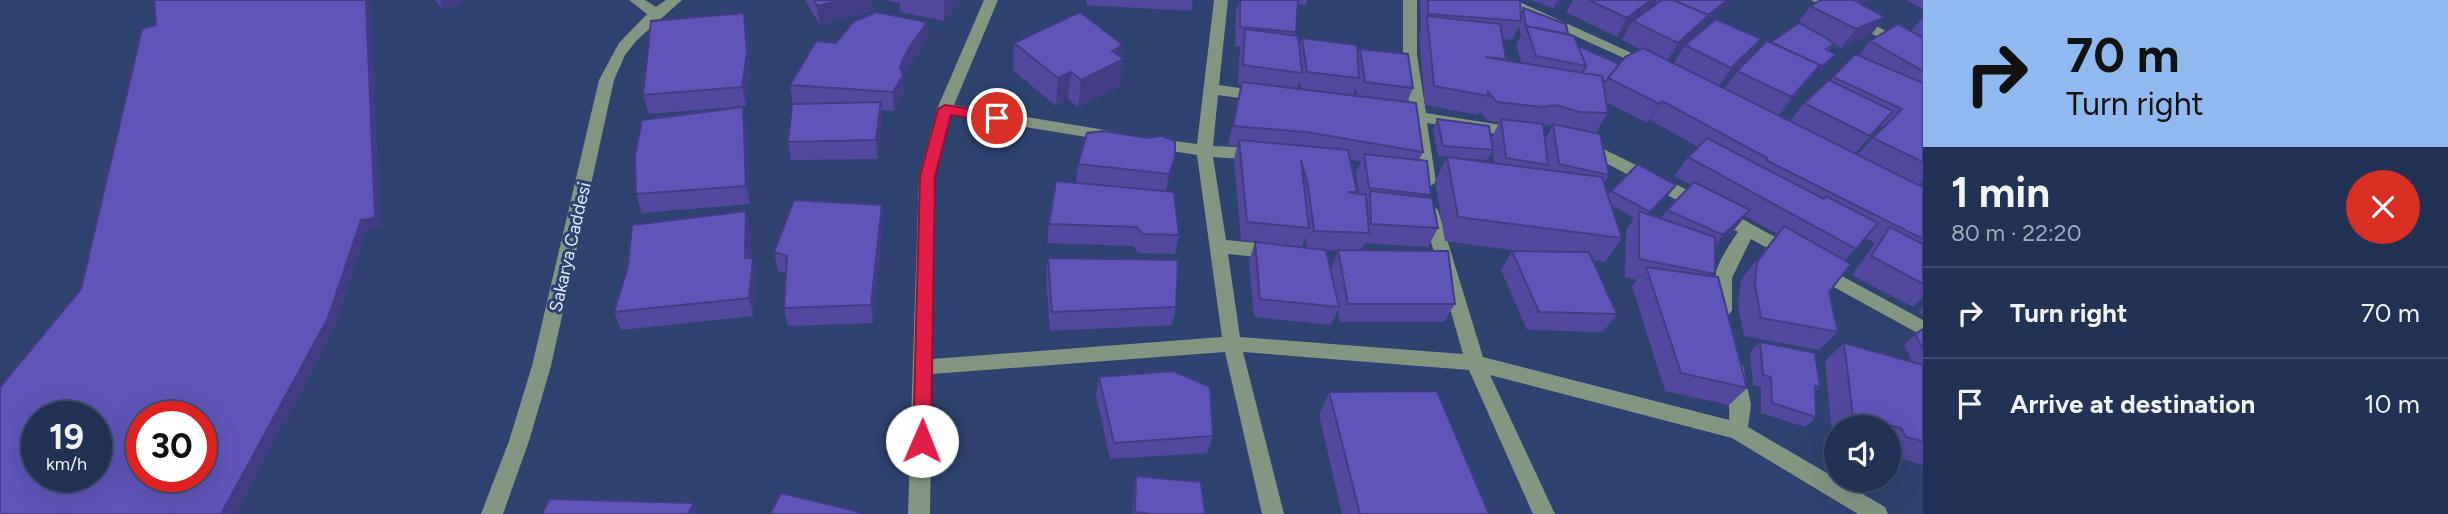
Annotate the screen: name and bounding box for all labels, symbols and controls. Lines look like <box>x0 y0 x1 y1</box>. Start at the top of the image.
text: 70 m <box>2066 25 2179 84</box>
icon: right <box>1951 28 2042 119</box>
text: Turn right <box>2066 85 2204 123</box>
pin <box>967 88 1027 148</box>
icon: arrive <box>978 99 1016 137</box>
text: 1 min <box>1951 167 2050 218</box>
button: close <box>2346 170 2420 244</box>
street label: Sakarya Caddesi <box>544 180 596 314</box>
text: 80 m · 22:20 <box>1951 219 2081 247</box>
icon: right <box>1951 294 1989 332</box>
text: Turn right <box>2010 297 2127 329</box>
text: 70 m <box>2361 297 2420 329</box>
icon: arrive <box>1951 385 1989 423</box>
text: Arrive at destination <box>2010 388 2255 420</box>
text: 10 m <box>2364 388 2420 420</box>
speed limit sign: 30 <box>126 401 217 492</box>
position arrow <box>885 404 959 478</box>
map controls <box>1824 415 1901 492</box>
button: sound <box>1824 415 1901 492</box>
text: 19 <box>49 416 84 458</box>
text: km/h <box>46 453 87 475</box>

